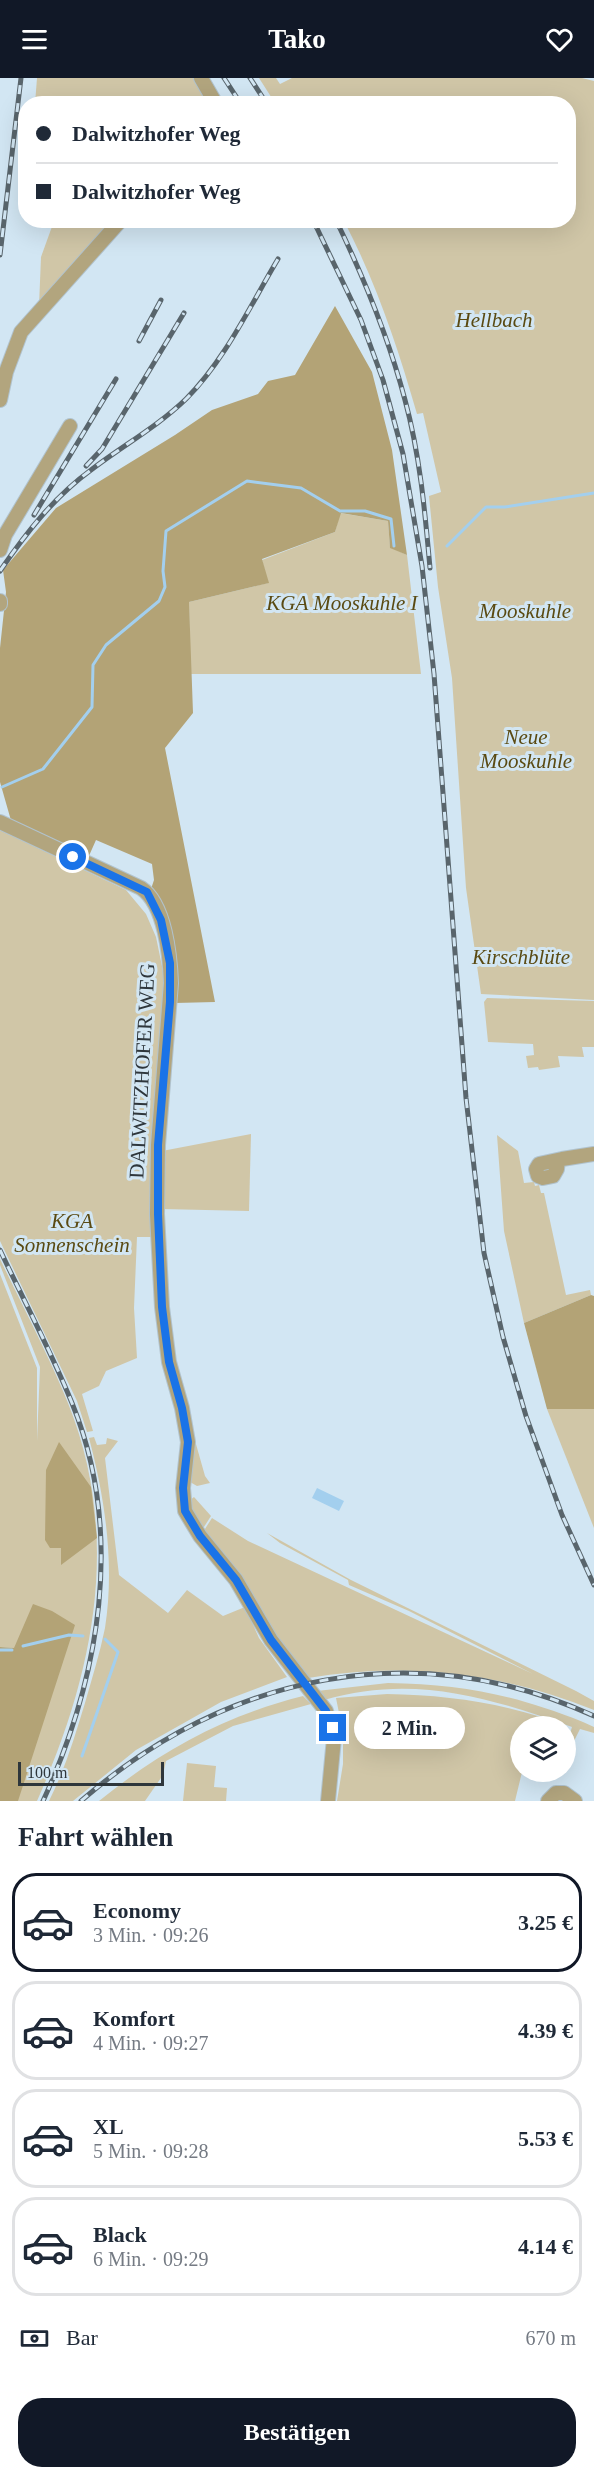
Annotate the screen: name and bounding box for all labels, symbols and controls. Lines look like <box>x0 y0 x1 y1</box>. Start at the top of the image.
icon: menu <box>18 23 51 56</box>
icon: heart <box>543 23 576 56</box>
text: Tako <box>268 24 326 54</box>
text: Dalwitzhofer Weg <box>72 121 240 146</box>
text: Dalwitzhofer Weg <box>72 179 240 204</box>
park label: Hellbach <box>455 308 532 332</box>
park label: KGA Mooskuhle I <box>265 591 419 615</box>
park label: Mooskuhle <box>478 599 571 623</box>
park label: Neue Mooskuhle <box>479 725 572 773</box>
route start <box>59 843 86 870</box>
park label: Kirschblüte <box>471 945 570 969</box>
street label: DALWITZHOFER WEG <box>124 963 160 1179</box>
park label: KGA Sonnenschein <box>14 1209 130 1257</box>
callout: 2 Min. <box>354 1707 465 1749</box>
route end <box>319 1714 346 1741</box>
map controls <box>510 1716 576 1782</box>
button: layers <box>510 1716 576 1782</box>
text: 2 Min. <box>382 1717 437 1739</box>
scale bar <box>18 1759 164 1786</box>
text: 100 m <box>27 1764 67 1781</box>
text: Fahrt wählen <box>18 1822 173 1852</box>
icon: car <box>21 1896 75 1950</box>
text: Economy <box>93 1898 181 1923</box>
text: 3.25 € <box>518 1910 573 1935</box>
text: 3 Min. · 09:26 <box>93 1924 209 1946</box>
icon: car <box>21 2004 75 2058</box>
text: Komfort <box>93 2006 175 2031</box>
text: 4.39 € <box>518 2018 573 2043</box>
text: 4 Min. · 09:27 <box>93 2032 209 2054</box>
icon: car <box>21 2112 75 2166</box>
text: XL <box>93 2114 124 2139</box>
text: 5.53 € <box>518 2126 573 2151</box>
text: 5 Min. · 09:28 <box>93 2140 209 2162</box>
icon: car <box>21 2220 75 2274</box>
text: Black <box>93 2222 147 2247</box>
text: 4.14 € <box>518 2234 573 2259</box>
text: 6 Min. · 09:29 <box>93 2248 209 2270</box>
icon: cash <box>18 2322 51 2355</box>
text: Bar <box>66 2325 98 2350</box>
text: 670 m <box>525 2327 576 2349</box>
button: Bestätigen <box>18 2398 576 2467</box>

